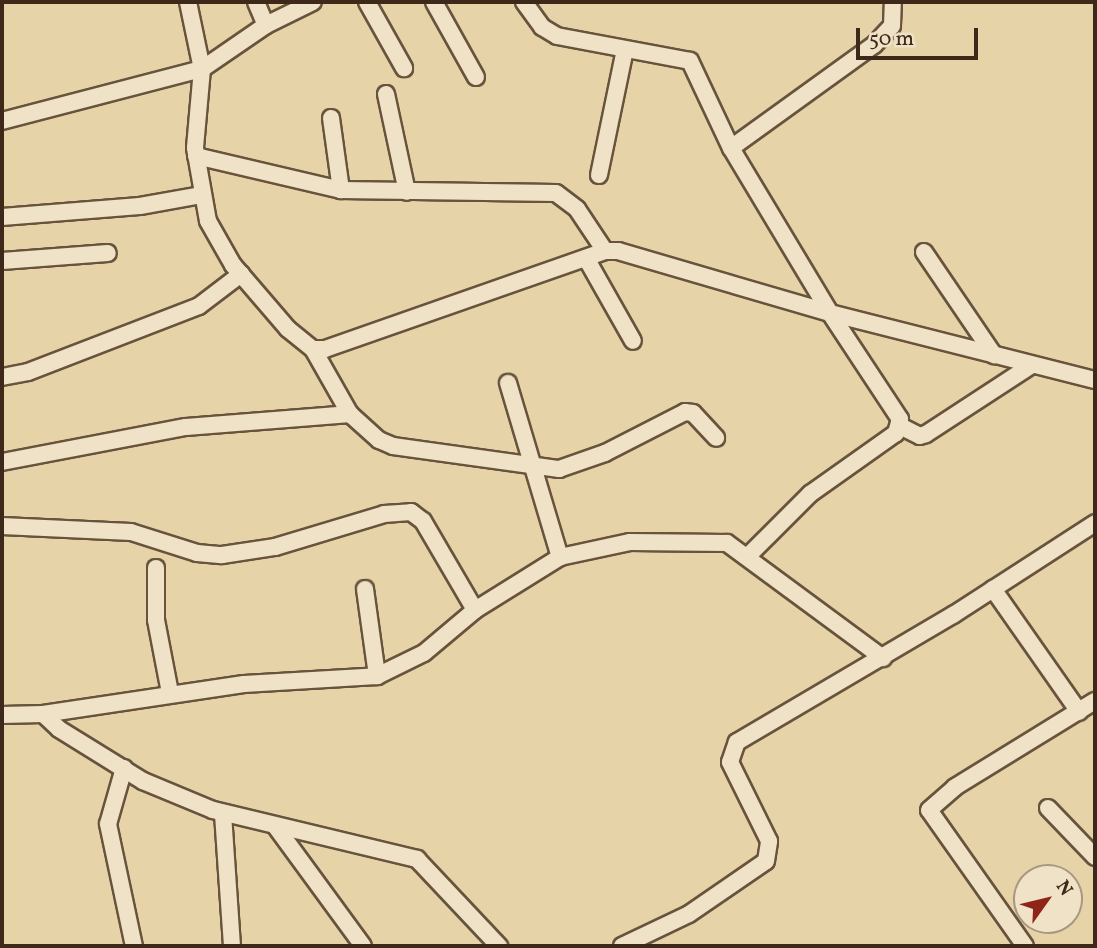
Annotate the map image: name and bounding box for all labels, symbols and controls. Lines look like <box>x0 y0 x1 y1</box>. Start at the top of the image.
scale bar <box>859 14 982 58</box>
text: 50 m <box>869 25 914 54</box>
north arrow <box>1013 864 1083 934</box>
text: N <box>1049 875 1078 901</box>

